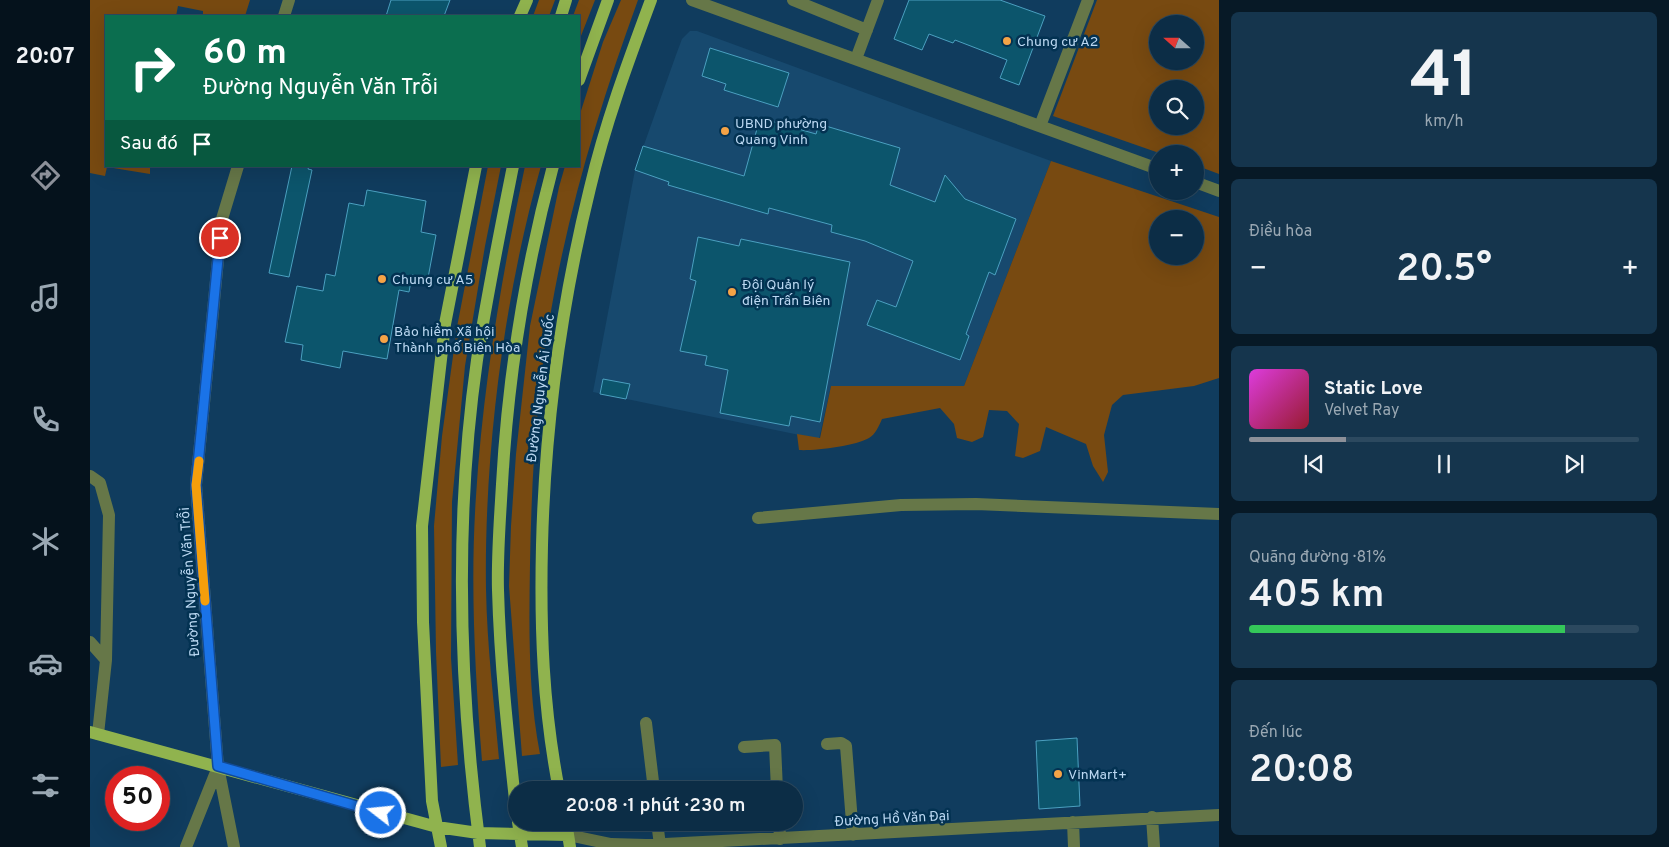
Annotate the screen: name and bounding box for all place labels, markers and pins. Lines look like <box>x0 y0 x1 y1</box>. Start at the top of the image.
place label: Chung cư A2 <box>1017 34 1098 51</box>
marker: Chung cư A2 <box>1001 35 1013 47</box>
place label: UBND phường Quang Vinh <box>735 116 827 149</box>
marker: UBND phường Quang Vinh <box>719 125 731 137</box>
pin <box>199 217 241 259</box>
place label: Chung cư A5 <box>392 272 473 289</box>
marker: Chung cư A5 <box>376 273 388 285</box>
place label: Đội Quản lý điện Trấn Biên <box>742 277 831 310</box>
marker: Đội Quản lý điện Trấn Biên <box>726 286 738 298</box>
place label: Bảo hiểm Xã hội Thành phố Biên Hòa <box>394 323 520 357</box>
marker: Bảo hiểm Xã hội Thành phố Biên Hòa <box>378 333 390 345</box>
place label: VinMart+ <box>1068 767 1127 784</box>
marker: VinMart+ <box>1052 768 1064 780</box>

